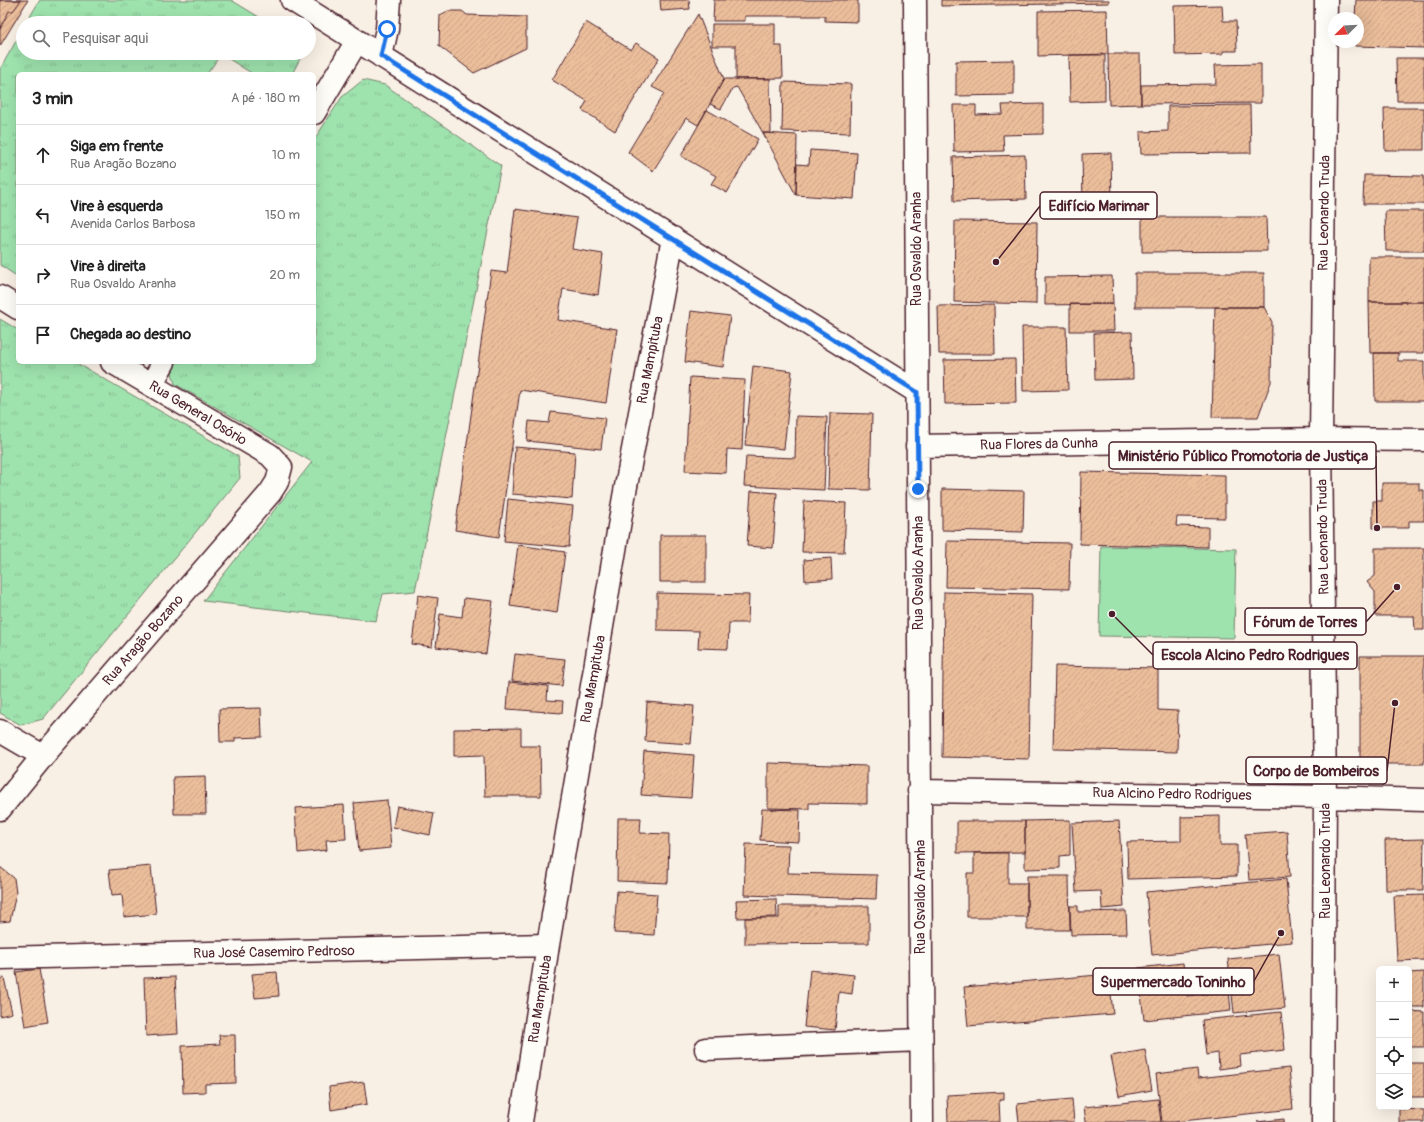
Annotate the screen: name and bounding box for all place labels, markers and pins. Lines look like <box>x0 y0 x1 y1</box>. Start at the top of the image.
callout: Edifício Marimar <box>1040 192 1157 219</box>
callout: Ministério Público Promotoria de Justiça <box>1109 442 1376 469</box>
callout: Fórum de Torres <box>1245 608 1366 635</box>
callout: Escola Alcino Pedro Rodrigues <box>1153 642 1357 669</box>
callout: Corpo de Bombeiros <box>1246 757 1387 784</box>
callout: Supermercado Toninho <box>1093 968 1254 995</box>

